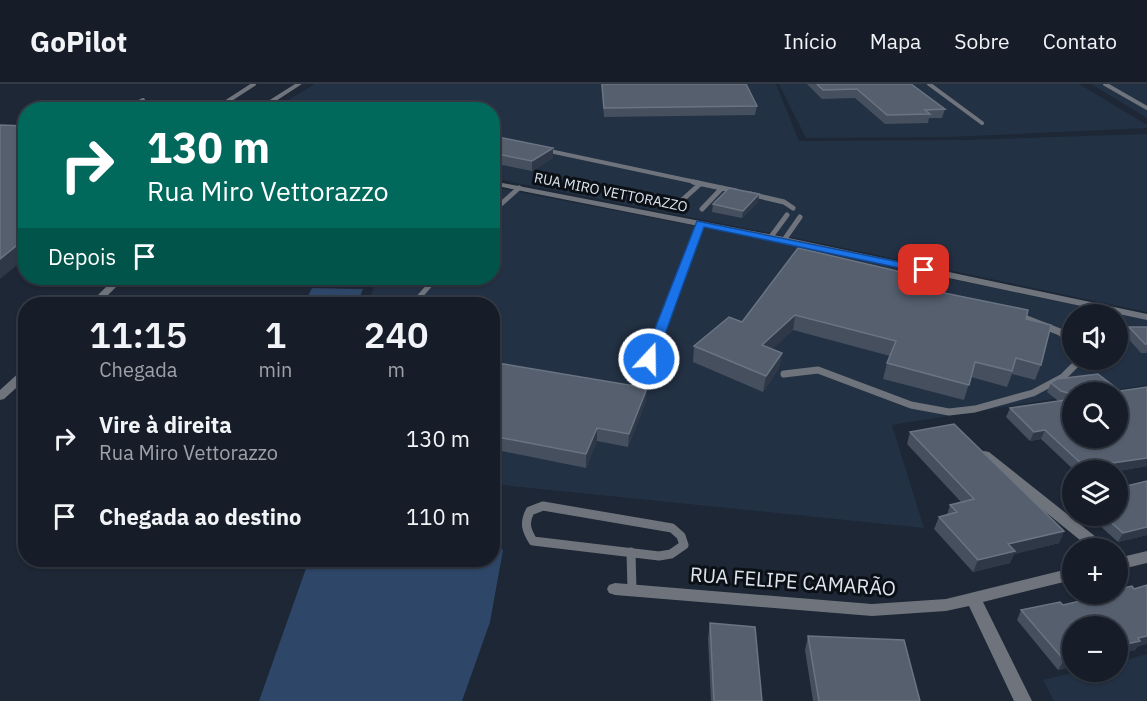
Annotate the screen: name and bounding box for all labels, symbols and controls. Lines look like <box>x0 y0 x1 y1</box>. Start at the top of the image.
text: GoPilot <box>30 23 127 60</box>
text: Início <box>784 27 837 55</box>
text: Mapa <box>870 27 921 55</box>
text: Sobre <box>954 27 1010 55</box>
text: Contato <box>1043 27 1117 55</box>
text: 130 m <box>147 120 270 175</box>
icon: right <box>48 126 126 204</box>
street label: RUA MIRO VETTORAZZO <box>533 168 689 216</box>
text: Rua Miro Vettorazzo <box>147 173 389 208</box>
icon: arrive <box>128 240 161 273</box>
text: Depois <box>48 242 116 271</box>
pin <box>898 244 949 295</box>
icon: arrive <box>907 253 940 286</box>
map controls <box>1062 304 1128 682</box>
button: sound <box>1062 304 1128 370</box>
text: 11:15 <box>89 311 187 358</box>
text: 1 <box>265 311 286 358</box>
text: 240 <box>364 311 429 358</box>
position arrow <box>617 327 681 391</box>
text: Chegada <box>99 356 177 383</box>
text: min <box>259 356 292 383</box>
text: m <box>387 356 405 383</box>
button: search <box>1062 382 1128 448</box>
text: Vire à direita <box>99 410 232 439</box>
icon: right <box>48 422 81 455</box>
text: 130 m <box>406 424 470 453</box>
text: Rua Miro Vettorazzo <box>99 439 278 466</box>
button: layers <box>1062 460 1128 526</box>
icon: arrive <box>48 500 81 533</box>
text: Chegada ao destino <box>99 502 302 531</box>
text: 110 m <box>406 502 470 531</box>
button: + <box>1062 538 1128 604</box>
street label: RUA FELIPE CAMARÃO <box>689 560 897 602</box>
button: − <box>1062 616 1128 682</box>

